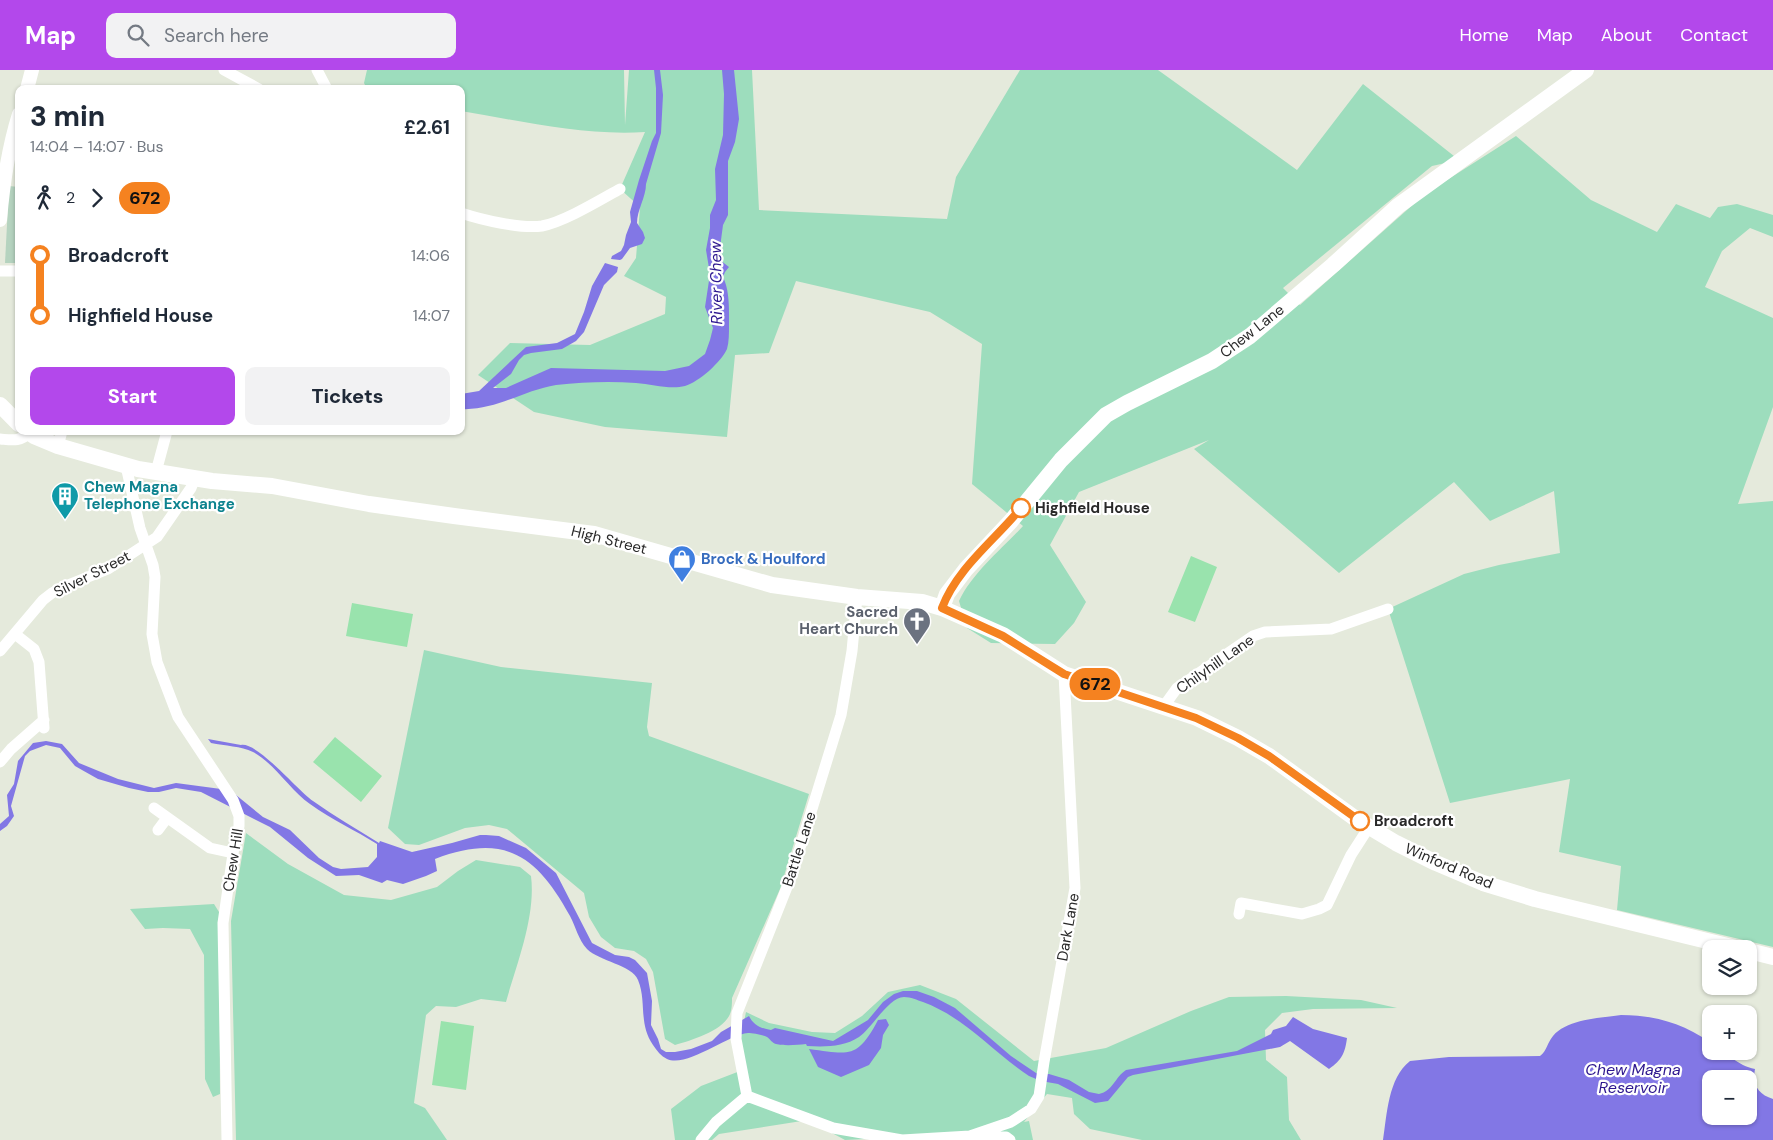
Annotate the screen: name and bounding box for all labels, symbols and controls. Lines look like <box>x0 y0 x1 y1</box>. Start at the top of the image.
search box <box>106 13 456 58</box>
text: Map <box>25 20 76 51</box>
icon: search <box>124 21 152 49</box>
text: Search here <box>164 23 269 48</box>
text: Home <box>1459 23 1509 47</box>
text: Map <box>1537 23 1573 47</box>
text: About <box>1601 23 1652 47</box>
text: Contact <box>1680 23 1748 47</box>
text: 3 min <box>30 98 105 135</box>
text: £2.61 <box>404 115 450 140</box>
text: 14:04 – 14:07 · Bus <box>30 136 164 157</box>
icon: walk <box>30 184 58 212</box>
icon: forward <box>83 184 111 212</box>
text: 672 <box>129 186 160 210</box>
text: 2 <box>66 187 75 208</box>
water label: River Chew <box>705 240 727 325</box>
text: Broadcroft <box>68 243 169 268</box>
text: 14:06 <box>411 245 450 266</box>
street label: Chew Lane <box>1216 300 1288 362</box>
text: Highfield House <box>68 303 213 328</box>
text: 14:07 <box>413 305 450 326</box>
button: Start <box>30 367 235 425</box>
button: Tickets <box>245 367 450 425</box>
place label: Chew Magna Telephone Exchange <box>84 477 235 514</box>
building icon: Chew Magna Telephone Exchange <box>50 481 80 520</box>
marker: Highfield House <box>1011 498 1031 518</box>
place label: Highfield House <box>1035 498 1150 518</box>
street label: High Street <box>569 521 649 559</box>
shop icon: Brock & Houlford <box>667 544 697 583</box>
street label: Silver Street <box>50 546 134 602</box>
place label: Brock & Houlford <box>701 549 826 569</box>
place label: Sacred Heart Church <box>799 602 898 639</box>
church icon: Sacred Heart Church <box>902 606 932 645</box>
street label: Chilyhill Lane <box>1172 630 1258 698</box>
line badge: 672 <box>1066 668 1124 700</box>
text: 672 <box>1079 672 1111 696</box>
street label: Battle Lane <box>777 809 821 889</box>
marker: Broadcroft <box>1350 811 1370 831</box>
place label: Broadcroft <box>1374 811 1454 831</box>
street label: Chew Hill <box>218 827 248 893</box>
street label: Winford Road <box>1402 838 1496 894</box>
street label: Dark Lane <box>1052 891 1084 963</box>
map controls <box>1702 940 1757 1125</box>
button: layers <box>1702 940 1757 995</box>
button: + <box>1702 1005 1757 1060</box>
water label: Chew Magna Reservoir <box>1585 1059 1681 1098</box>
button: − <box>1702 1070 1757 1125</box>

